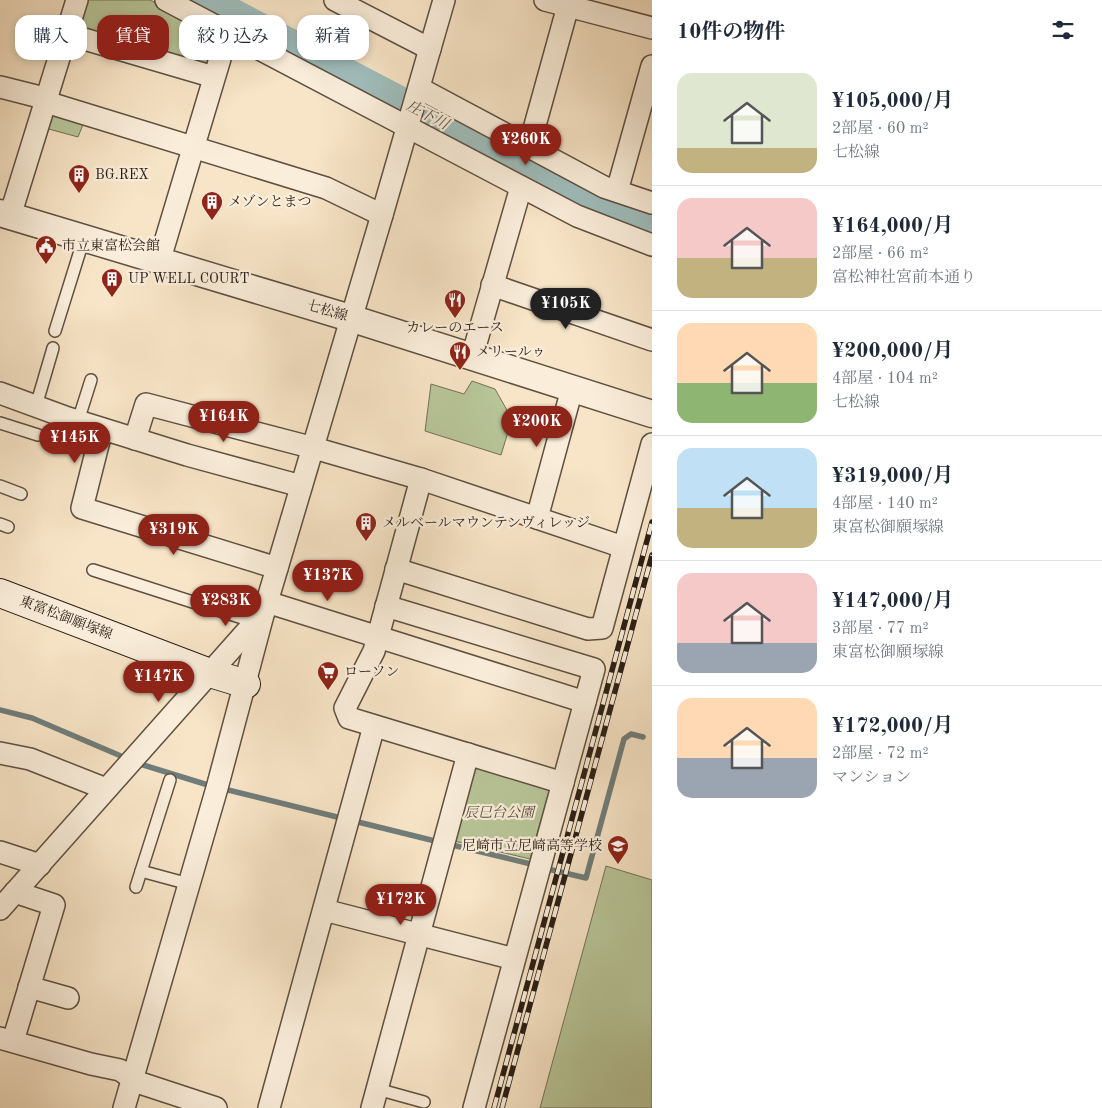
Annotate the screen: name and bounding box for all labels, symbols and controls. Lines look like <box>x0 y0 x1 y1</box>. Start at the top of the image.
chip: 購入 <box>15 15 87 60</box>
chip: 賃貸 <box>97 15 169 60</box>
chip: 絞り込み <box>179 15 287 60</box>
chip: 新着 <box>297 15 369 60</box>
icon: filters <box>1049 16 1077 44</box>
text: 10件の物件 <box>677 22 785 43</box>
text: ¥105,000/月 <box>832 91 954 112</box>
icon: home <box>717 93 777 153</box>
water label: 庄下川 <box>404 97 453 134</box>
text: 2部屋 · 60 m² <box>832 121 929 137</box>
pin: ¥260K <box>491 124 561 166</box>
text: ¥260K <box>501 132 551 148</box>
text: 七松線 <box>832 145 880 161</box>
building icon: BG.REX <box>67 163 91 194</box>
place label: BG.REX <box>95 168 149 182</box>
building icon: メゾンとまつ <box>200 190 224 221</box>
place label: メゾンとまつ <box>228 194 312 209</box>
text: ¥164,000/月 <box>832 216 954 237</box>
icon: home <box>717 218 777 278</box>
public building icon: 市立東富松会館 <box>34 234 58 265</box>
place label: 市立東富松会館 <box>62 238 160 253</box>
text: 2部屋 · 66 m² <box>832 246 929 262</box>
building icon: UP WELL COURT <box>100 267 124 298</box>
text: 富松神社宮前本通り <box>832 270 976 286</box>
place label: UP WELL COURT <box>128 272 249 286</box>
restaurant icon: カレーのエース <box>443 288 467 319</box>
pin: ¥105K <box>531 288 601 330</box>
text: ¥105K <box>541 296 591 312</box>
street label: 七松線 <box>305 298 349 324</box>
place label: カレーのエース <box>406 321 504 335</box>
restaurant icon: メリールゥ <box>448 340 472 371</box>
text: ¥200,000/月 <box>832 341 954 362</box>
icon: home <box>717 343 777 403</box>
place label: メリールゥ <box>476 345 545 359</box>
text: 4部屋 · 104 m² <box>832 371 938 387</box>
text: 七松線 <box>832 395 880 411</box>
pin: ¥164K <box>189 400 259 443</box>
pin: ¥200K <box>502 406 572 448</box>
text: ¥164K <box>199 409 249 425</box>
text: ¥200K <box>512 414 562 430</box>
pin: ¥145K <box>40 422 110 464</box>
text: ¥145K <box>50 430 100 446</box>
text: ¥319,000/月 <box>832 466 954 487</box>
icon: home <box>717 468 777 528</box>
text: 4部屋 · 140 m² <box>832 496 938 512</box>
building icon: メルベールマウンテンヴィレッジ <box>354 511 378 542</box>
pin: ¥319K <box>139 514 209 556</box>
place label: メルベールマウンテンヴィレッジ <box>382 515 590 530</box>
text: 東富松御願塚線 <box>832 520 944 536</box>
text: ¥319K <box>149 522 199 538</box>
pin: ¥137K <box>293 560 363 602</box>
text: ¥137K <box>303 568 353 584</box>
pin: ¥283K <box>191 584 261 627</box>
text: ¥147,000/月 <box>832 591 954 612</box>
street label: 東富松御願塚線 <box>18 593 115 642</box>
text: ¥283K <box>201 593 251 609</box>
icon: home <box>717 593 777 653</box>
text: 3部屋 · 77 m² <box>832 621 929 637</box>
text: 東富松御願塚線 <box>832 645 944 661</box>
pin: ¥147K <box>124 660 194 703</box>
supermarket icon: ローソン <box>316 660 340 691</box>
place label: ローソン <box>344 665 399 679</box>
text: ¥147K <box>134 669 184 685</box>
text: ¥172,000/月 <box>832 716 954 737</box>
icon: home <box>717 718 777 778</box>
text: 2部屋 · 72 m² <box>832 746 929 762</box>
text: マンション <box>832 770 911 786</box>
park label: 辰巳台公園 <box>464 805 536 820</box>
school or university icon: 尼崎市立尼崎高等学校 <box>606 834 630 865</box>
place label: 尼崎市立尼崎高等学校 <box>462 838 602 853</box>
pin: ¥172K <box>366 884 436 926</box>
text: ¥172K <box>376 892 426 908</box>

